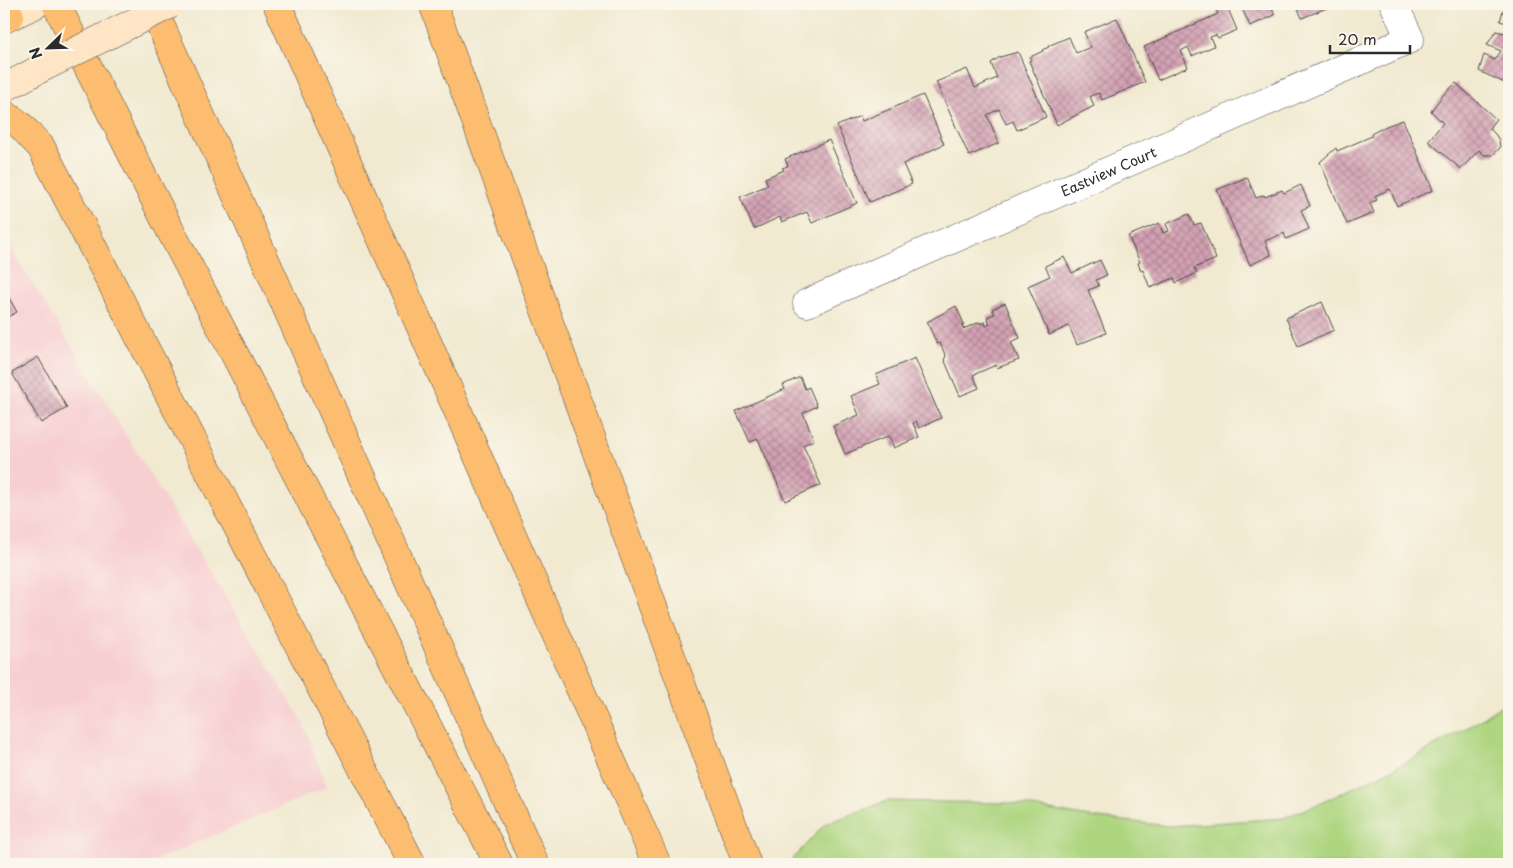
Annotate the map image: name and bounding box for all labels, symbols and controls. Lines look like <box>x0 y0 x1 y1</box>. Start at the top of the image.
north arrow <box>22 22 72 72</box>
scale bar <box>1330 22 1410 54</box>
text: 20 m <box>1338 27 1377 50</box>
text: N <box>24 44 47 62</box>
street label: Eastview Court <box>1057 141 1160 201</box>

